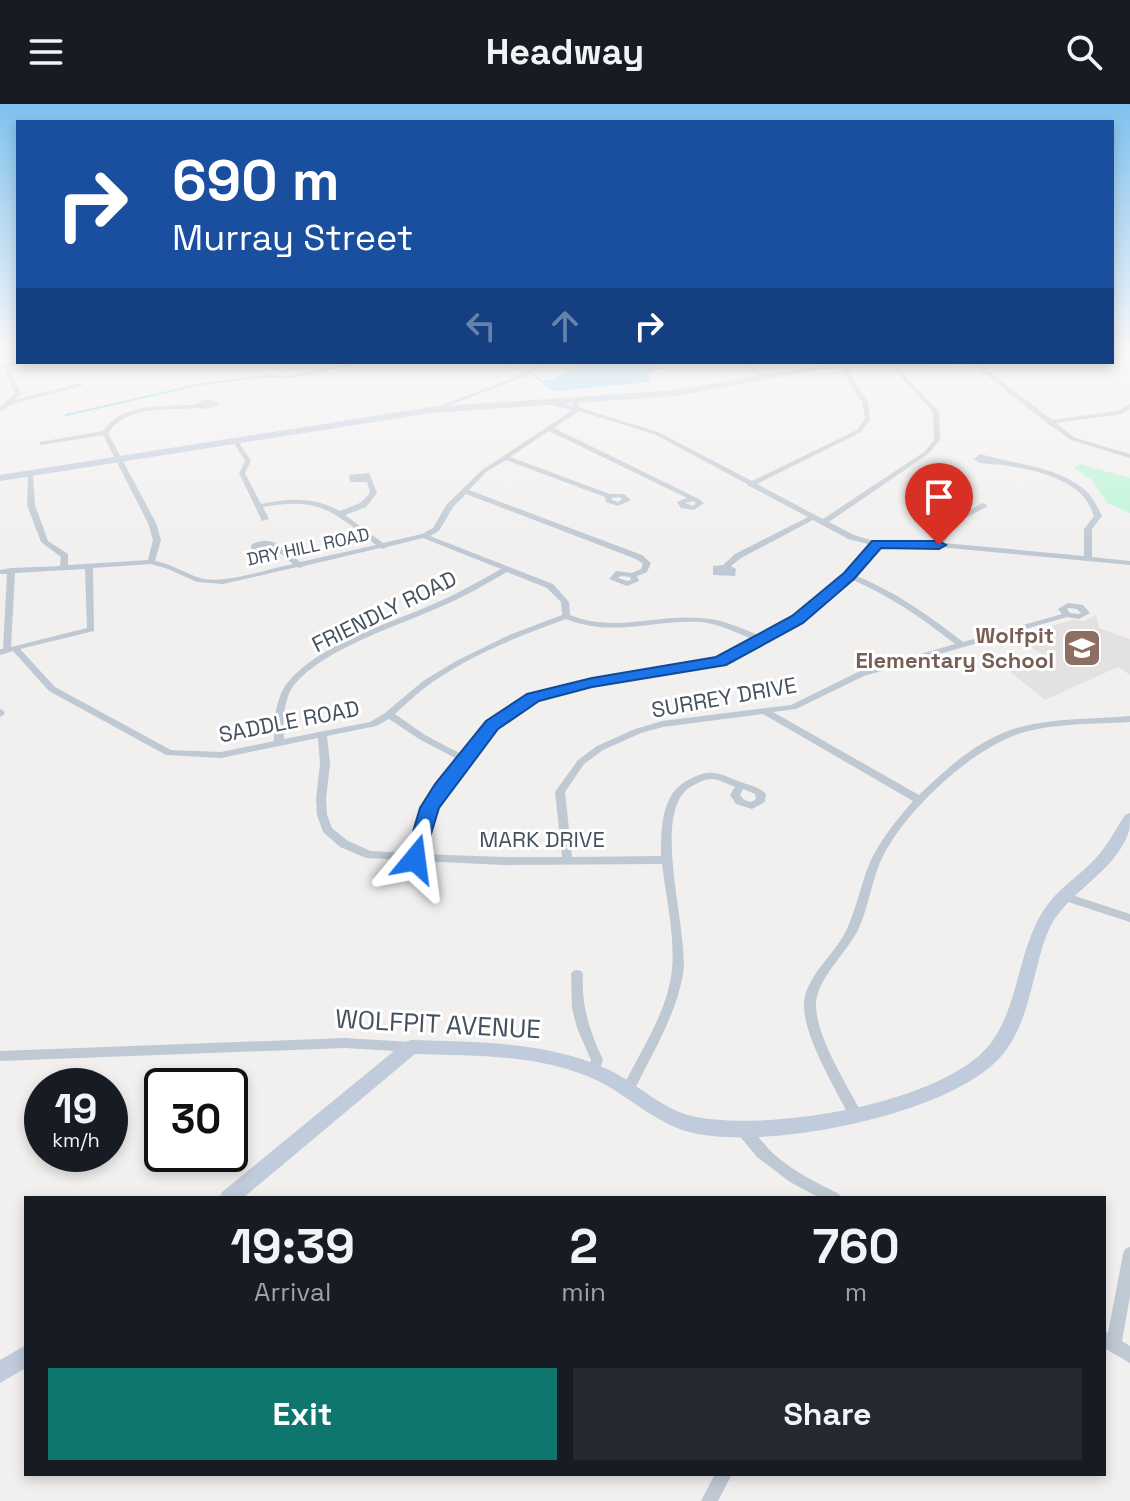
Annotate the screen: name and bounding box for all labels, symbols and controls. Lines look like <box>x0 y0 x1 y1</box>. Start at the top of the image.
text: Headway <box>486 29 644 75</box>
icon: menu <box>24 30 68 74</box>
icon: search <box>1062 30 1106 74</box>
text: 690 m <box>172 145 340 216</box>
icon: right <box>40 152 144 256</box>
text: Murray Street <box>172 215 413 261</box>
icon: left <box>459 304 503 348</box>
icon: ahead <box>543 304 587 348</box>
icon: right <box>627 304 671 348</box>
pin <box>905 463 973 545</box>
icon: arrive <box>917 475 961 519</box>
street label: DRY HILL ROAD <box>244 522 371 571</box>
street label: FRIENDLY ROAD <box>307 564 461 658</box>
place label: Wolfpit Elementary School <box>855 621 1054 674</box>
school or university icon: Wolfpit Elementary School <box>1061 627 1103 669</box>
street label: SURREY DRIVE <box>649 670 799 724</box>
street label: SADDLE ROAD <box>216 694 362 748</box>
position arrow <box>373 817 457 901</box>
street label: MARK DRIVE <box>479 825 605 853</box>
street label: WOLFPIT AVENUE <box>334 1002 542 1046</box>
speed limit sign: 30 <box>144 1068 248 1172</box>
text: 19 <box>55 1084 97 1135</box>
text: km/h <box>52 1127 100 1153</box>
text: 19:39 <box>230 1216 355 1277</box>
text: 2 <box>569 1216 598 1277</box>
text: 760 <box>812 1216 900 1277</box>
text: Arrival <box>254 1275 331 1309</box>
text: min <box>561 1275 606 1309</box>
text: m <box>845 1275 867 1309</box>
button: Exit <box>48 1368 557 1460</box>
button: Share <box>573 1368 1082 1460</box>

